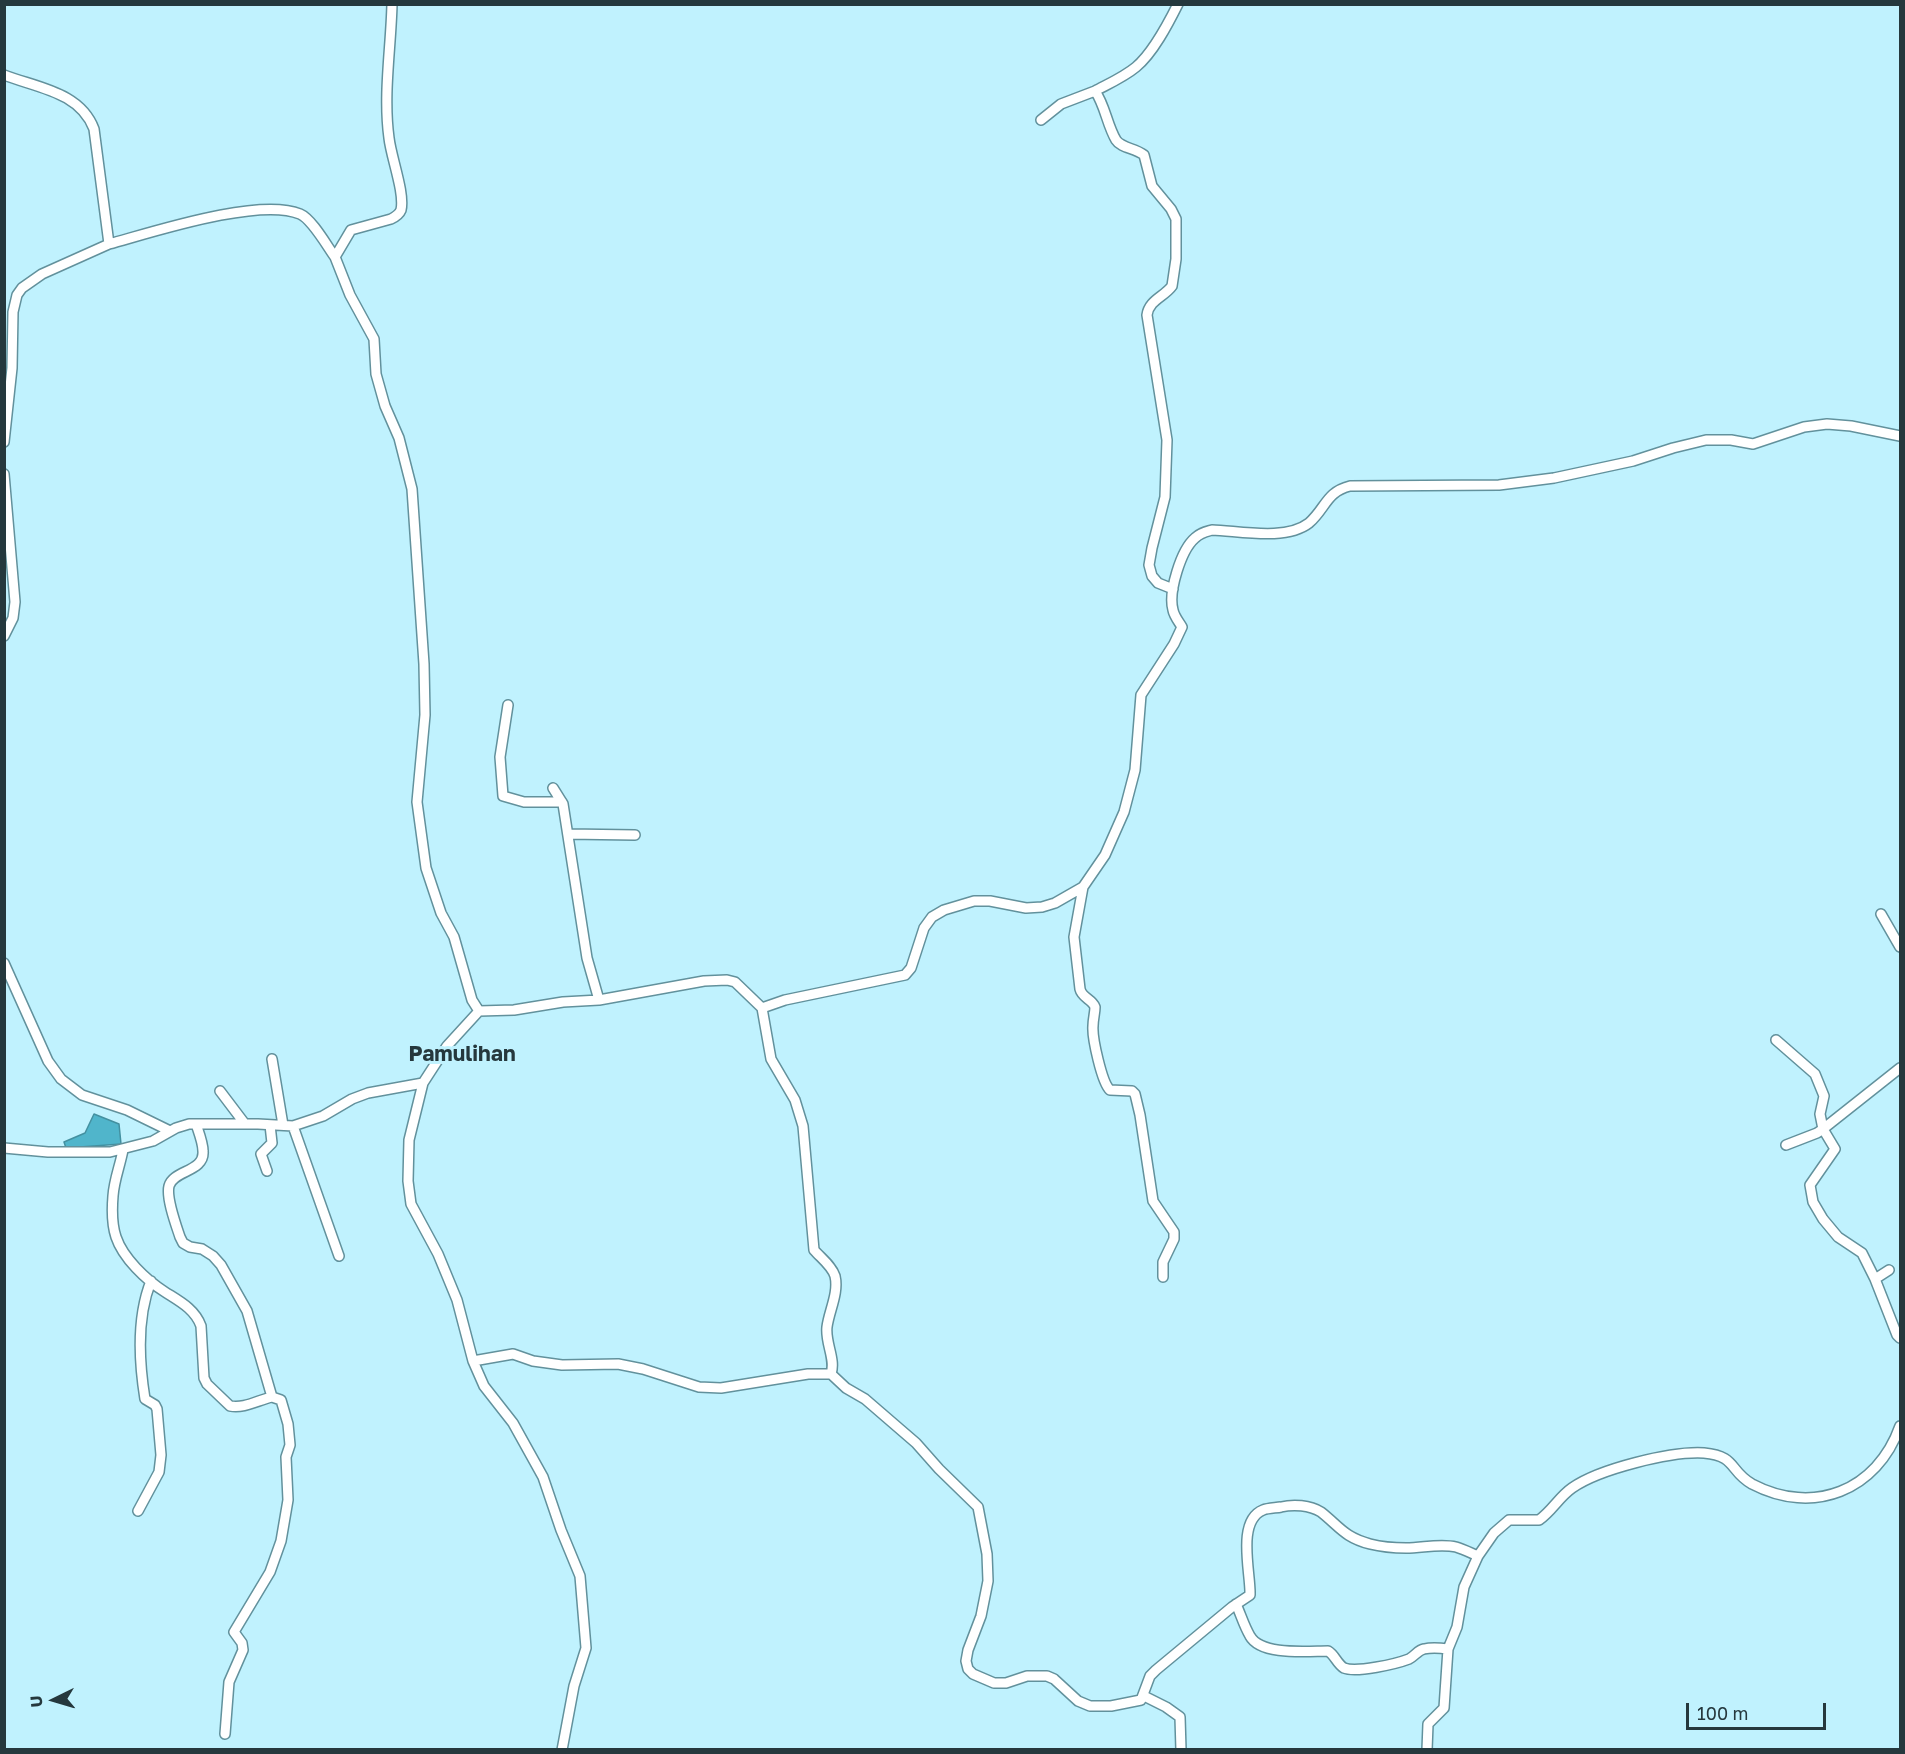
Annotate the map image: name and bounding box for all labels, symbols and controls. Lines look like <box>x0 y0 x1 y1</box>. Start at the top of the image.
district label: Pamulihan <box>408 1041 516 1067</box>
north arrow <box>24 1670 84 1730</box>
scale bar <box>1689 1691 1828 1729</box>
text: U <box>26 1695 47 1708</box>
text: 100 m <box>1697 1702 1748 1724</box>

